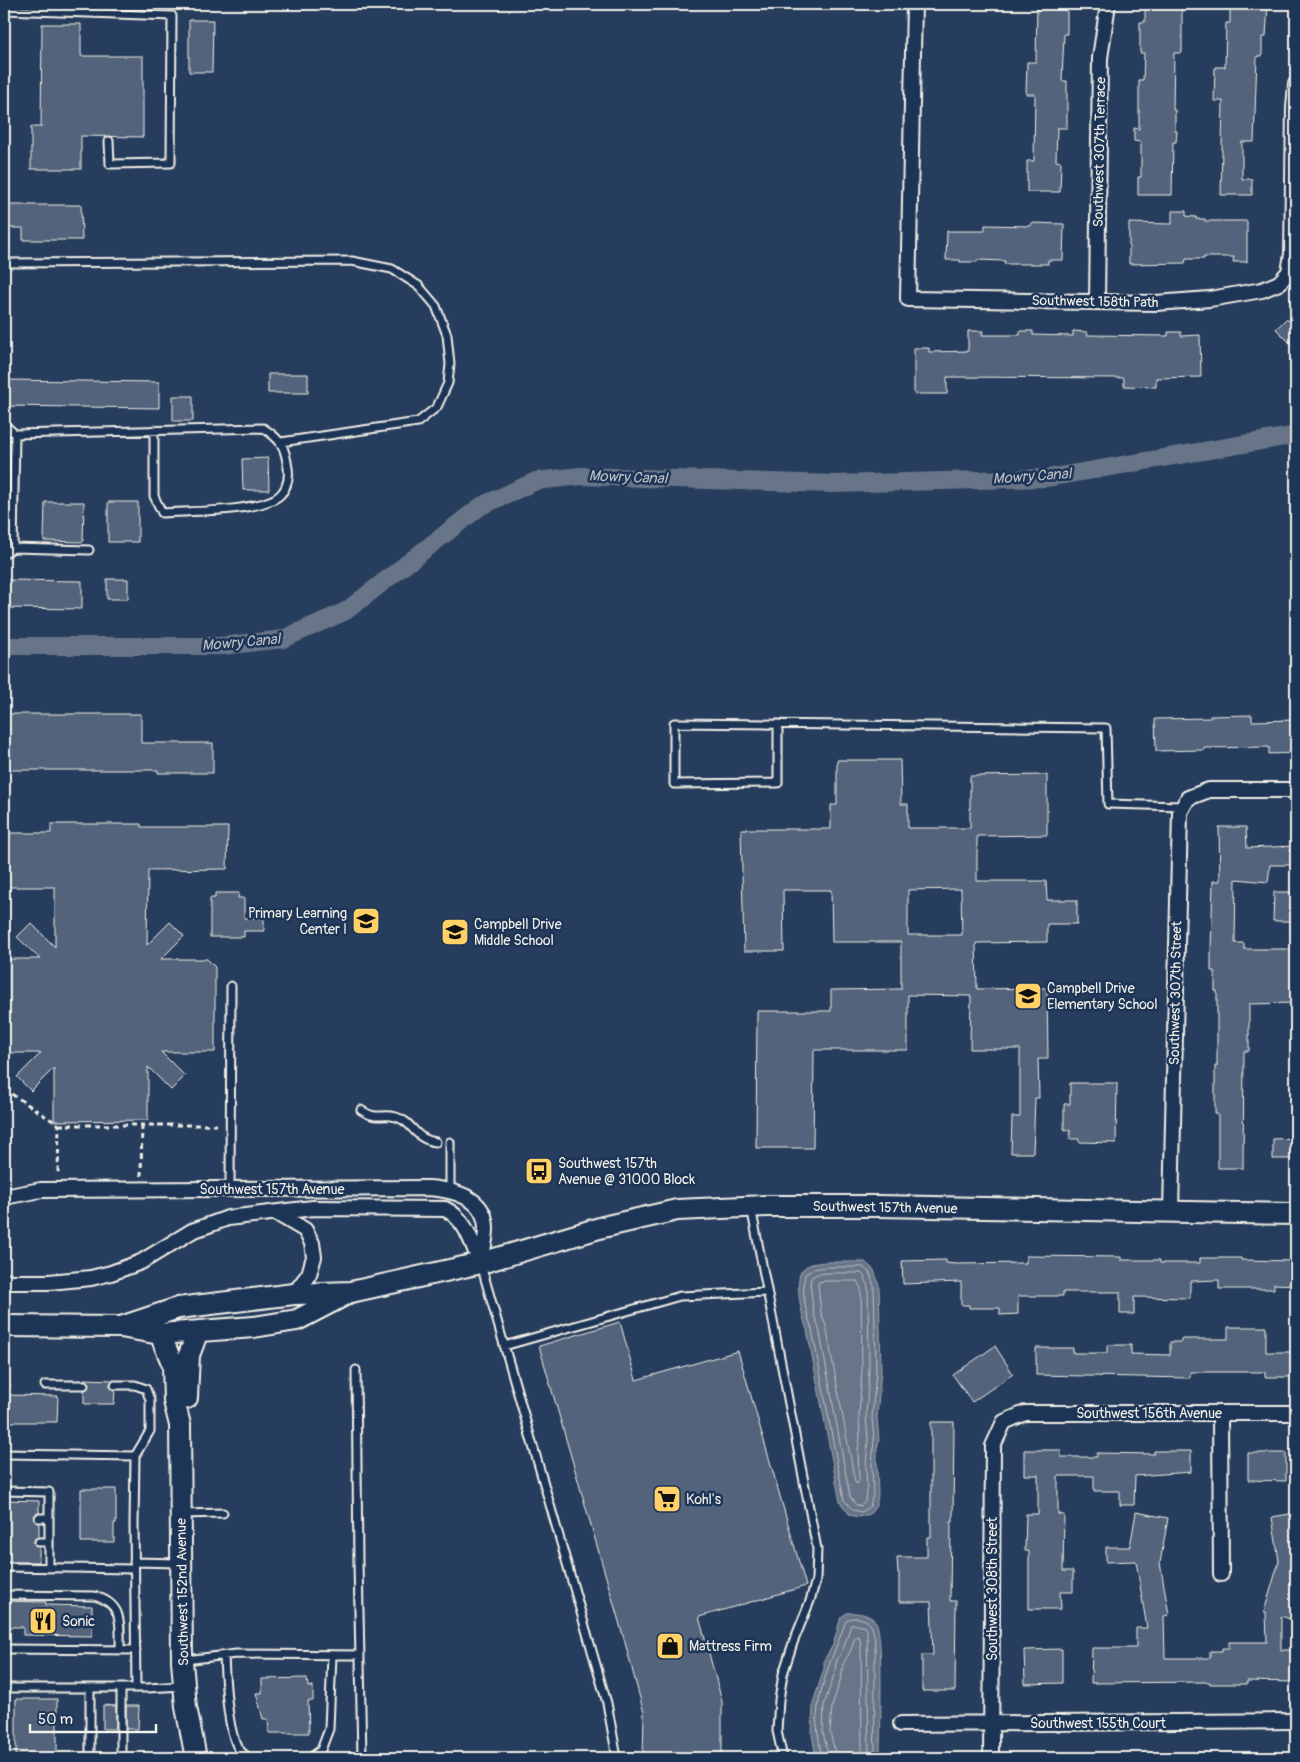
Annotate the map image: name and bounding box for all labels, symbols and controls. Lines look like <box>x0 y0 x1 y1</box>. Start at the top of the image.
street label: Southwest 307th Terrace <box>1090 76 1109 227</box>
street label: Southwest 158th Path <box>1031 292 1159 311</box>
water label: Mowry Canal <box>992 464 1073 489</box>
water label: Mowry Canal <box>588 467 669 488</box>
water label: Mowry Canal <box>201 629 282 655</box>
place label: Primary Learning Center I <box>248 905 347 938</box>
school or university icon: Primary Learning Center I <box>351 906 381 936</box>
place label: Campbell Drive Middle School <box>474 916 562 949</box>
school or university icon: Campbell Drive Middle School <box>440 917 470 947</box>
street label: Southwest 307th Street <box>1166 920 1185 1065</box>
place label: Campbell Drive Elementary School <box>1047 980 1158 1013</box>
school or university icon: Campbell Drive Elementary School <box>1013 981 1043 1011</box>
place label: Southwest 157th Avenue @ 31000 Block <box>558 1155 695 1188</box>
bus stop icon: Southwest 157th Avenue @ 31000 Block <box>524 1156 554 1186</box>
street label: Southwest 157th Avenue <box>200 1181 345 1198</box>
street label: Southwest 157th Avenue <box>812 1198 958 1217</box>
street label: Southwest 156th Avenue <box>1076 1405 1222 1422</box>
supermarket icon: Kohl's <box>652 1484 682 1514</box>
place label: Kohl's <box>686 1491 722 1508</box>
street label: Southwest 308th Street <box>984 1517 1001 1661</box>
street label: Southwest 152nd Avenue <box>173 1518 192 1666</box>
restaurant icon: Sonic <box>28 1606 58 1636</box>
place label: Sonic <box>62 1613 95 1630</box>
shop icon: Mattress Firm <box>655 1631 685 1661</box>
place label: Mattress Firm <box>689 1638 772 1655</box>
scale bar <box>30 1702 156 1734</box>
text: 50 m <box>38 1710 73 1729</box>
street label: Southwest 155th Court <box>1030 1715 1166 1732</box>

